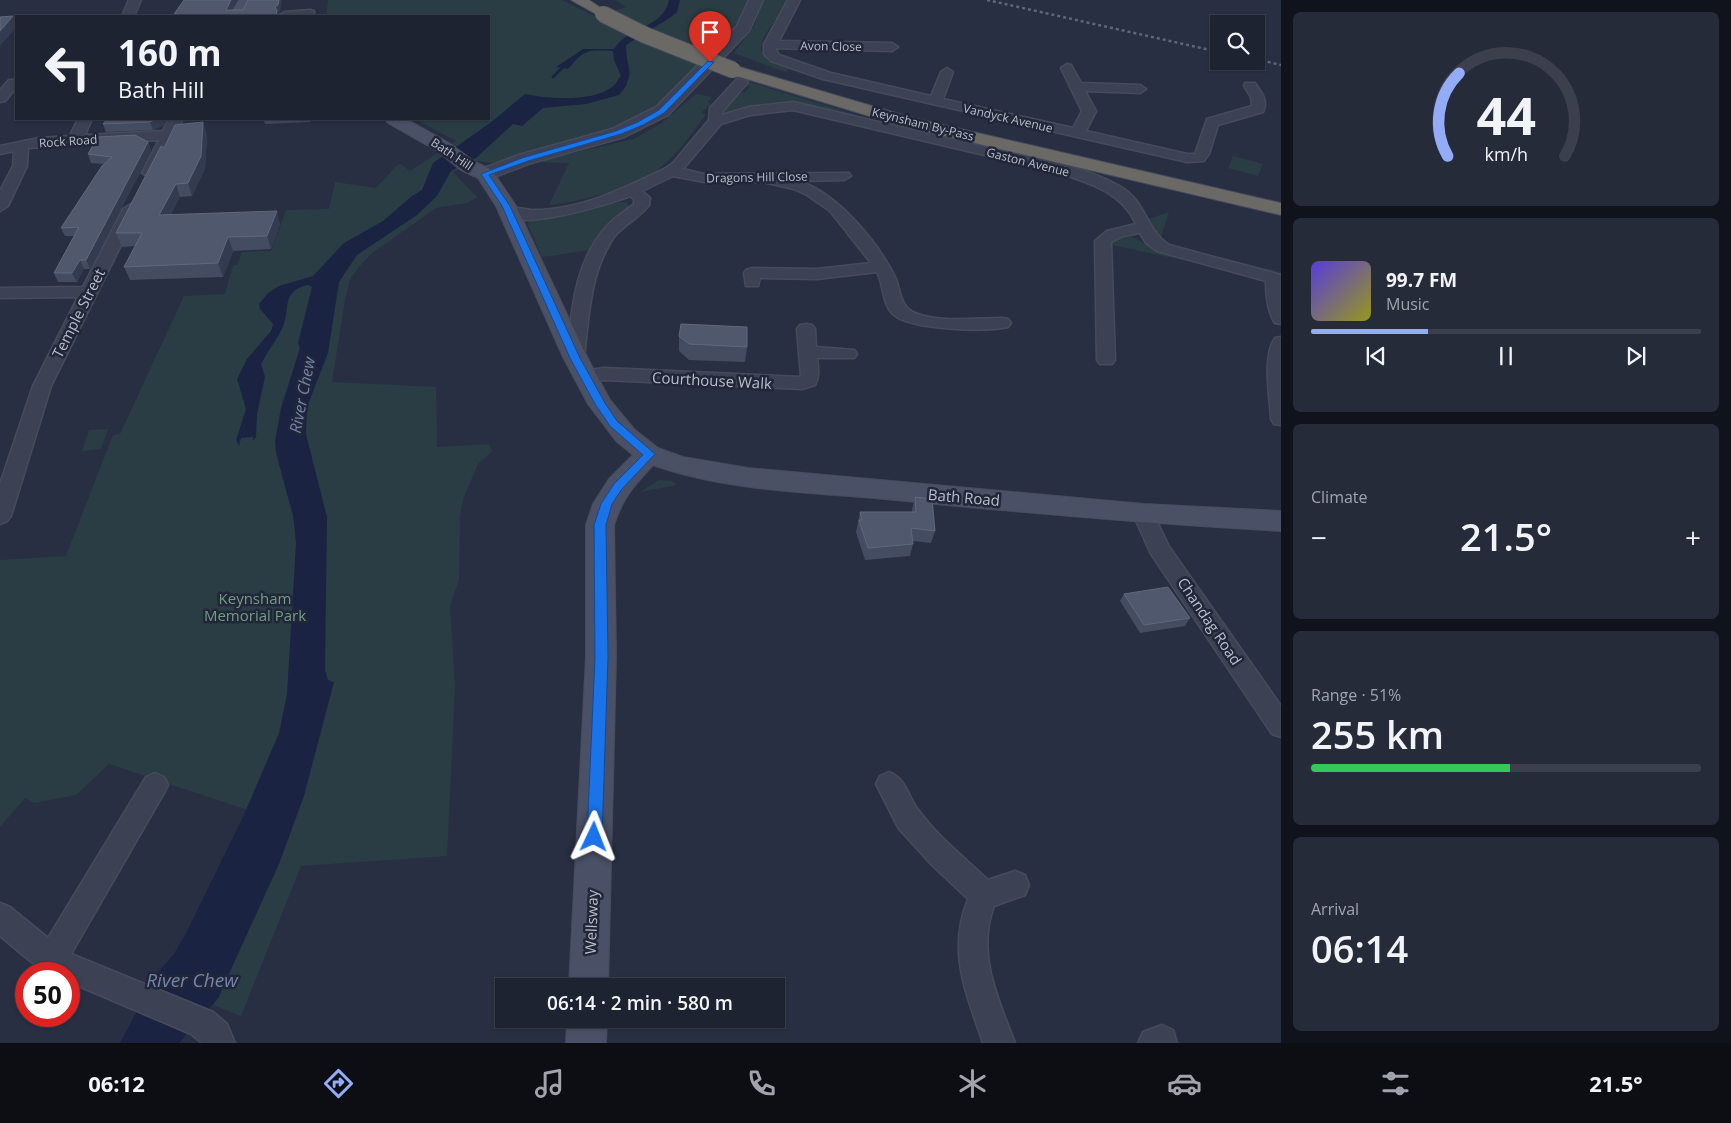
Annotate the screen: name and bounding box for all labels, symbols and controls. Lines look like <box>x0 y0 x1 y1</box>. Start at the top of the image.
pin <box>689 11 731 62</box>
map controls <box>1210 15 1265 70</box>
button: search <box>1210 15 1265 70</box>
icon: arrive <box>696 18 724 46</box>
text: 160 m <box>118 29 222 76</box>
icon: left <box>35 35 100 100</box>
street label: Avon Close <box>800 37 862 55</box>
text: Bath Hill <box>118 74 204 104</box>
text: 44 <box>1476 79 1536 150</box>
street label: Vandyck Avenue <box>962 99 1055 137</box>
street label: Keynsham By-Pass <box>870 103 976 145</box>
street label: Rock Road <box>38 130 98 152</box>
street label: Bath Hill <box>428 134 476 174</box>
text: km/h <box>1484 142 1528 166</box>
street label: Gaston Avenue <box>985 143 1071 181</box>
street label: Dragons Hill Close <box>706 168 808 186</box>
street label: Temple Street <box>47 265 109 361</box>
text: 99.7 FM <box>1386 267 1457 293</box>
text: Music <box>1386 293 1430 315</box>
icon: previous <box>1362 342 1390 370</box>
icon: pause <box>1492 342 1520 370</box>
icon: next <box>1622 342 1650 370</box>
water label: River Chew <box>284 354 320 435</box>
street label: Courthouse Walk <box>652 367 773 393</box>
street label: Bath Road <box>927 484 1001 510</box>
text: Climate <box>1311 486 1368 508</box>
text: 21.5° <box>1460 510 1552 562</box>
text: − <box>1311 518 1327 556</box>
text: + <box>1685 518 1701 556</box>
street label: Chandag Road <box>1173 573 1247 669</box>
park label: Keynsham Memorial Park <box>204 588 306 625</box>
text: Range · 51% <box>1311 684 1401 706</box>
text: 255 km <box>1311 708 1444 760</box>
position arrow <box>567 810 619 862</box>
street label: Wellsway <box>580 889 602 955</box>
text: Arrival <box>1311 898 1359 920</box>
text: 06:14 <box>1311 922 1408 974</box>
speed limit sign: 50 <box>15 962 80 1027</box>
water label: River Chew <box>146 967 239 993</box>
text: 06:14 · 2 min · 580 m <box>547 990 733 1016</box>
icon: directions <box>321 1066 356 1101</box>
icon: music <box>532 1066 567 1101</box>
icon: phone <box>744 1066 779 1101</box>
icon: climate <box>955 1066 990 1101</box>
icon: car <box>1167 1066 1202 1101</box>
icon: filters <box>1378 1066 1413 1101</box>
text: 06:12 <box>88 1068 145 1098</box>
text: 21.5° <box>1589 1068 1643 1098</box>

